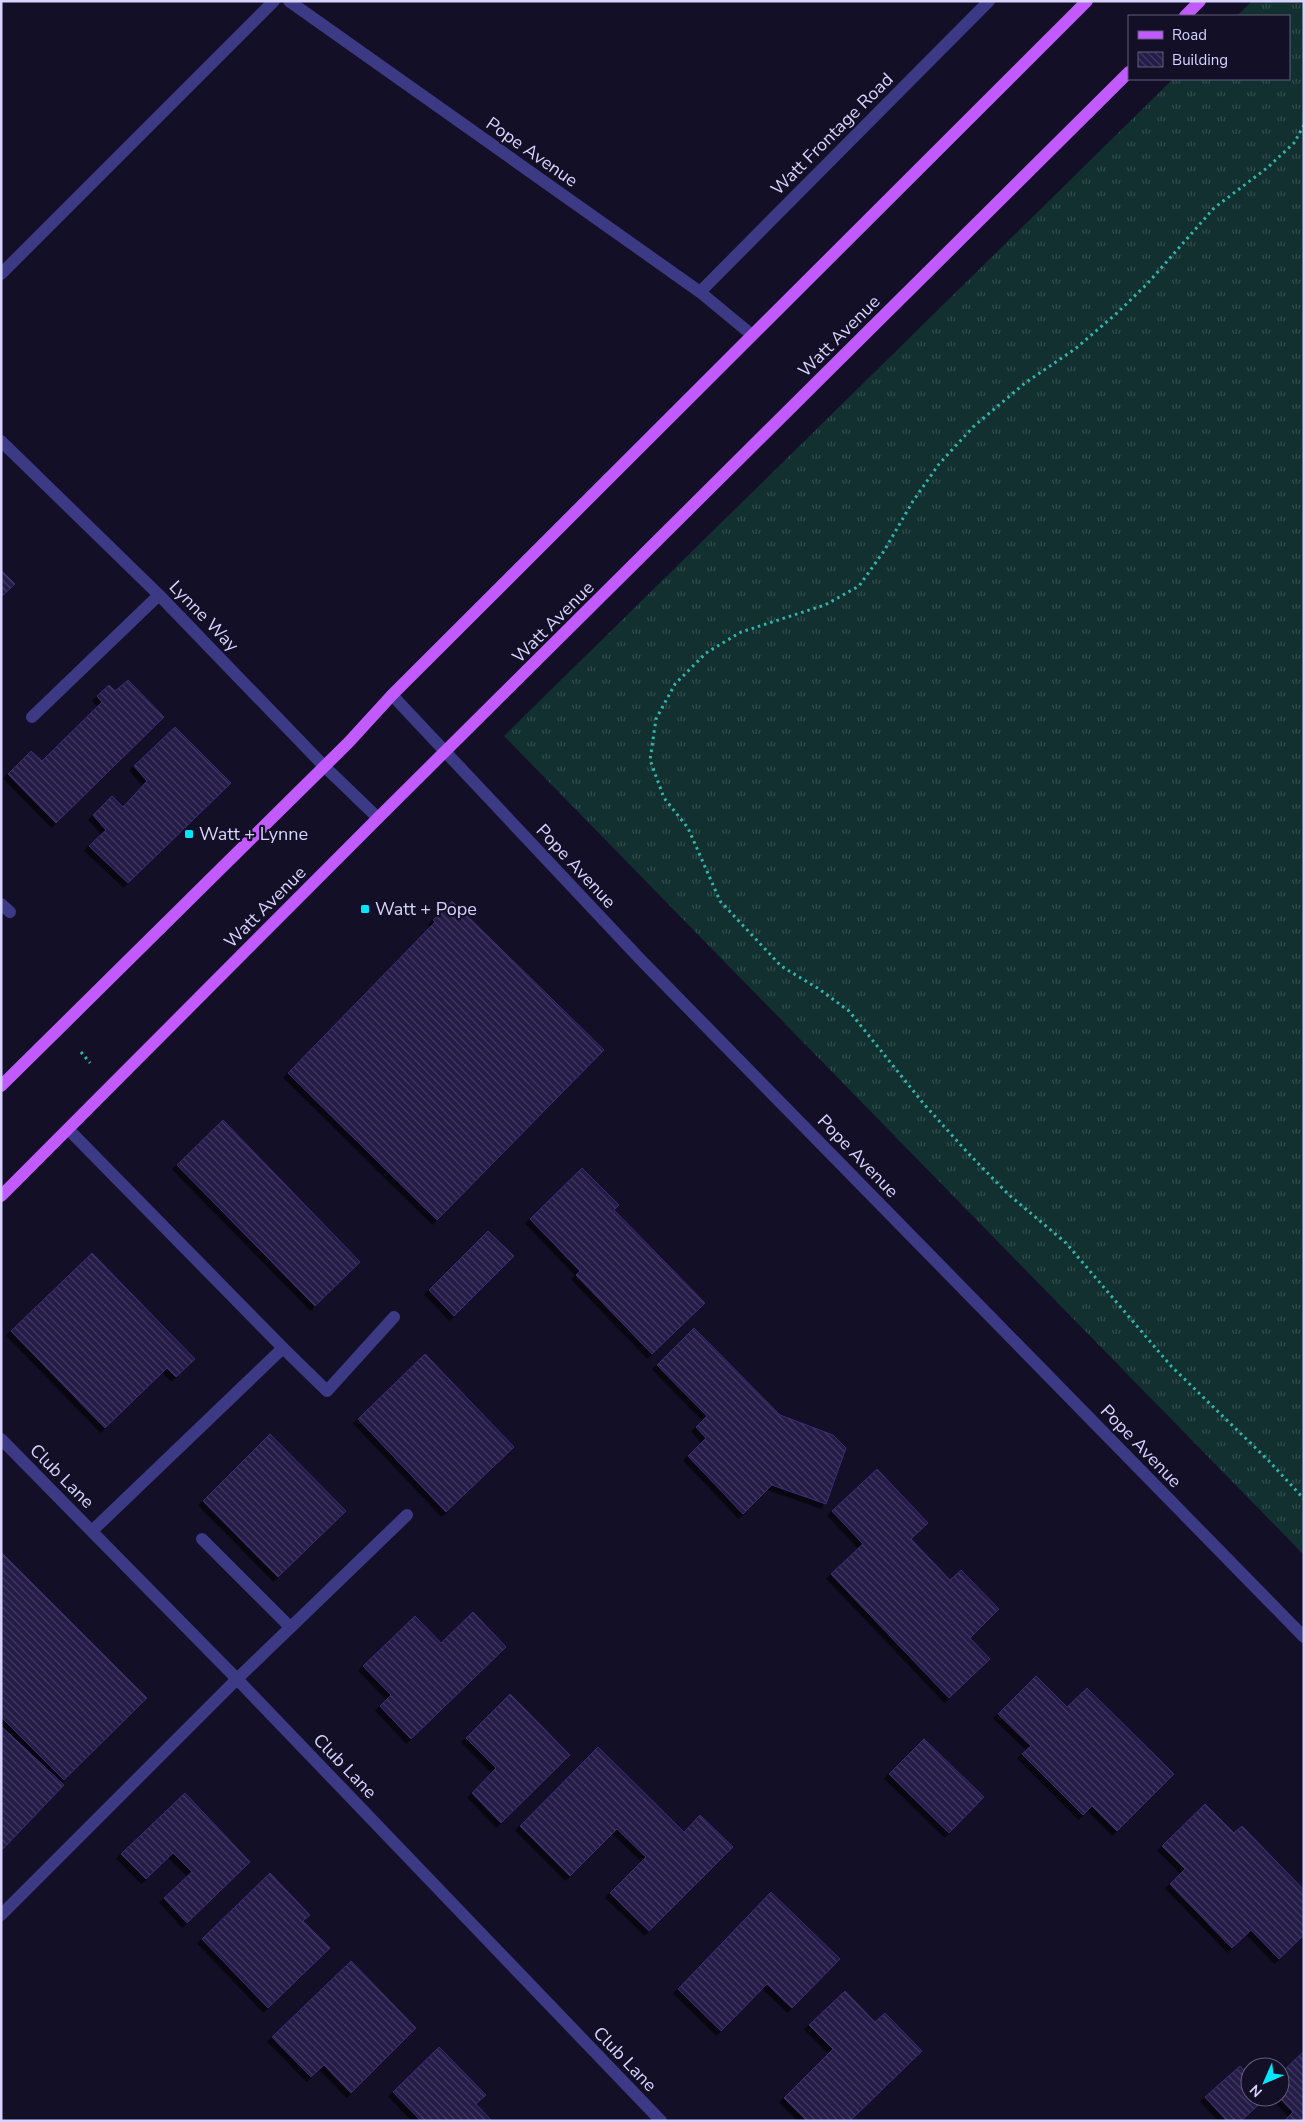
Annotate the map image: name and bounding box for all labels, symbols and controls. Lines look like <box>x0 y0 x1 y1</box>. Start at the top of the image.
legend <box>1128 15 1290 80</box>
text: Road <box>1172 25 1207 45</box>
text: Building <box>1172 50 1228 70</box>
street label: Watt Frontage Road <box>766 68 898 200</box>
street label: Pope Avenue <box>481 111 583 193</box>
street label: Watt Avenue <box>793 290 885 382</box>
street label: Lynne Way <box>164 575 245 657</box>
street label: Watt Avenue <box>507 576 599 668</box>
street label: Pope Avenue <box>531 819 621 913</box>
place label: Watt + Lynne <box>199 822 308 846</box>
marker: Watt + Lynne <box>183 828 195 840</box>
street label: Watt Avenue <box>219 861 311 953</box>
place label: Watt + Pope <box>375 897 477 921</box>
marker: Watt + Pope <box>359 903 371 915</box>
street label: Pope Avenue <box>812 1109 904 1203</box>
street label: Pope Avenue <box>1095 1399 1187 1493</box>
street label: Club Lane <box>25 1439 99 1513</box>
street label: Club Lane <box>308 1728 382 1804</box>
street label: Club Lane <box>588 2021 662 2097</box>
north arrow <box>1240 2057 1290 2107</box>
text: N <box>1246 2080 1267 2101</box>

